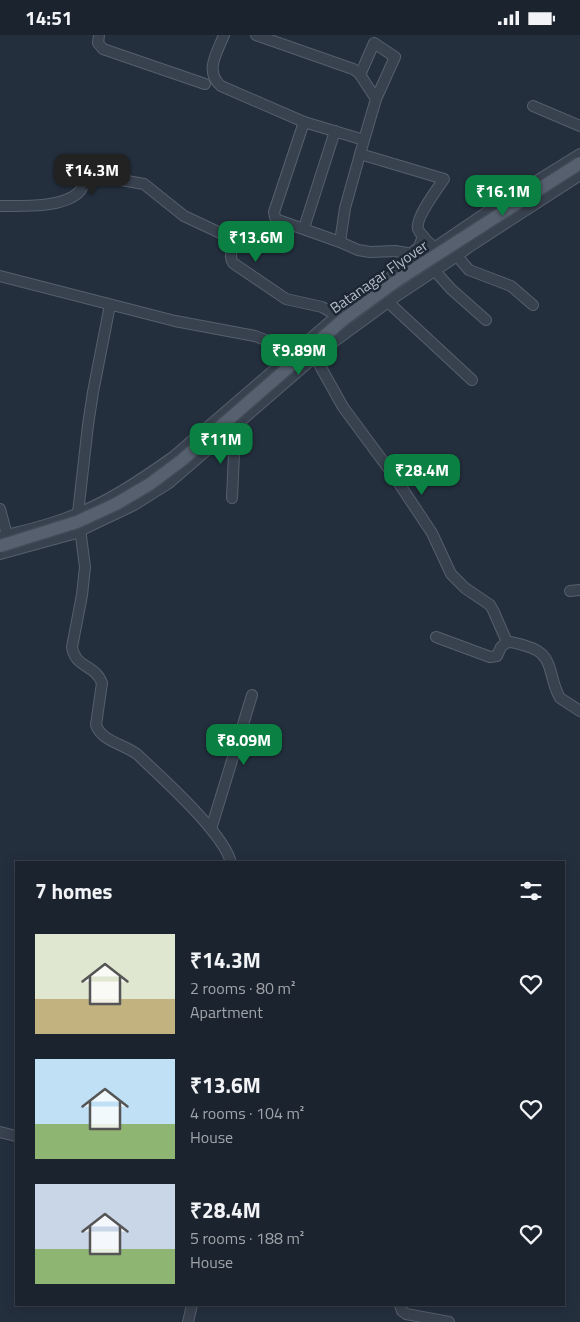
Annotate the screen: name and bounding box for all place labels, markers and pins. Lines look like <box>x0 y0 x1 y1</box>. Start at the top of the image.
pin: ₹14.3M <box>51 154 133 196</box>
pin: ₹16.1M <box>462 175 544 217</box>
pin: ₹13.6M <box>215 221 297 263</box>
pin: ₹9.89M <box>258 333 340 376</box>
pin: ₹11M <box>191 423 251 465</box>
pin: ₹28.4M <box>381 453 463 496</box>
pin: ₹8.09M <box>203 723 285 766</box>

